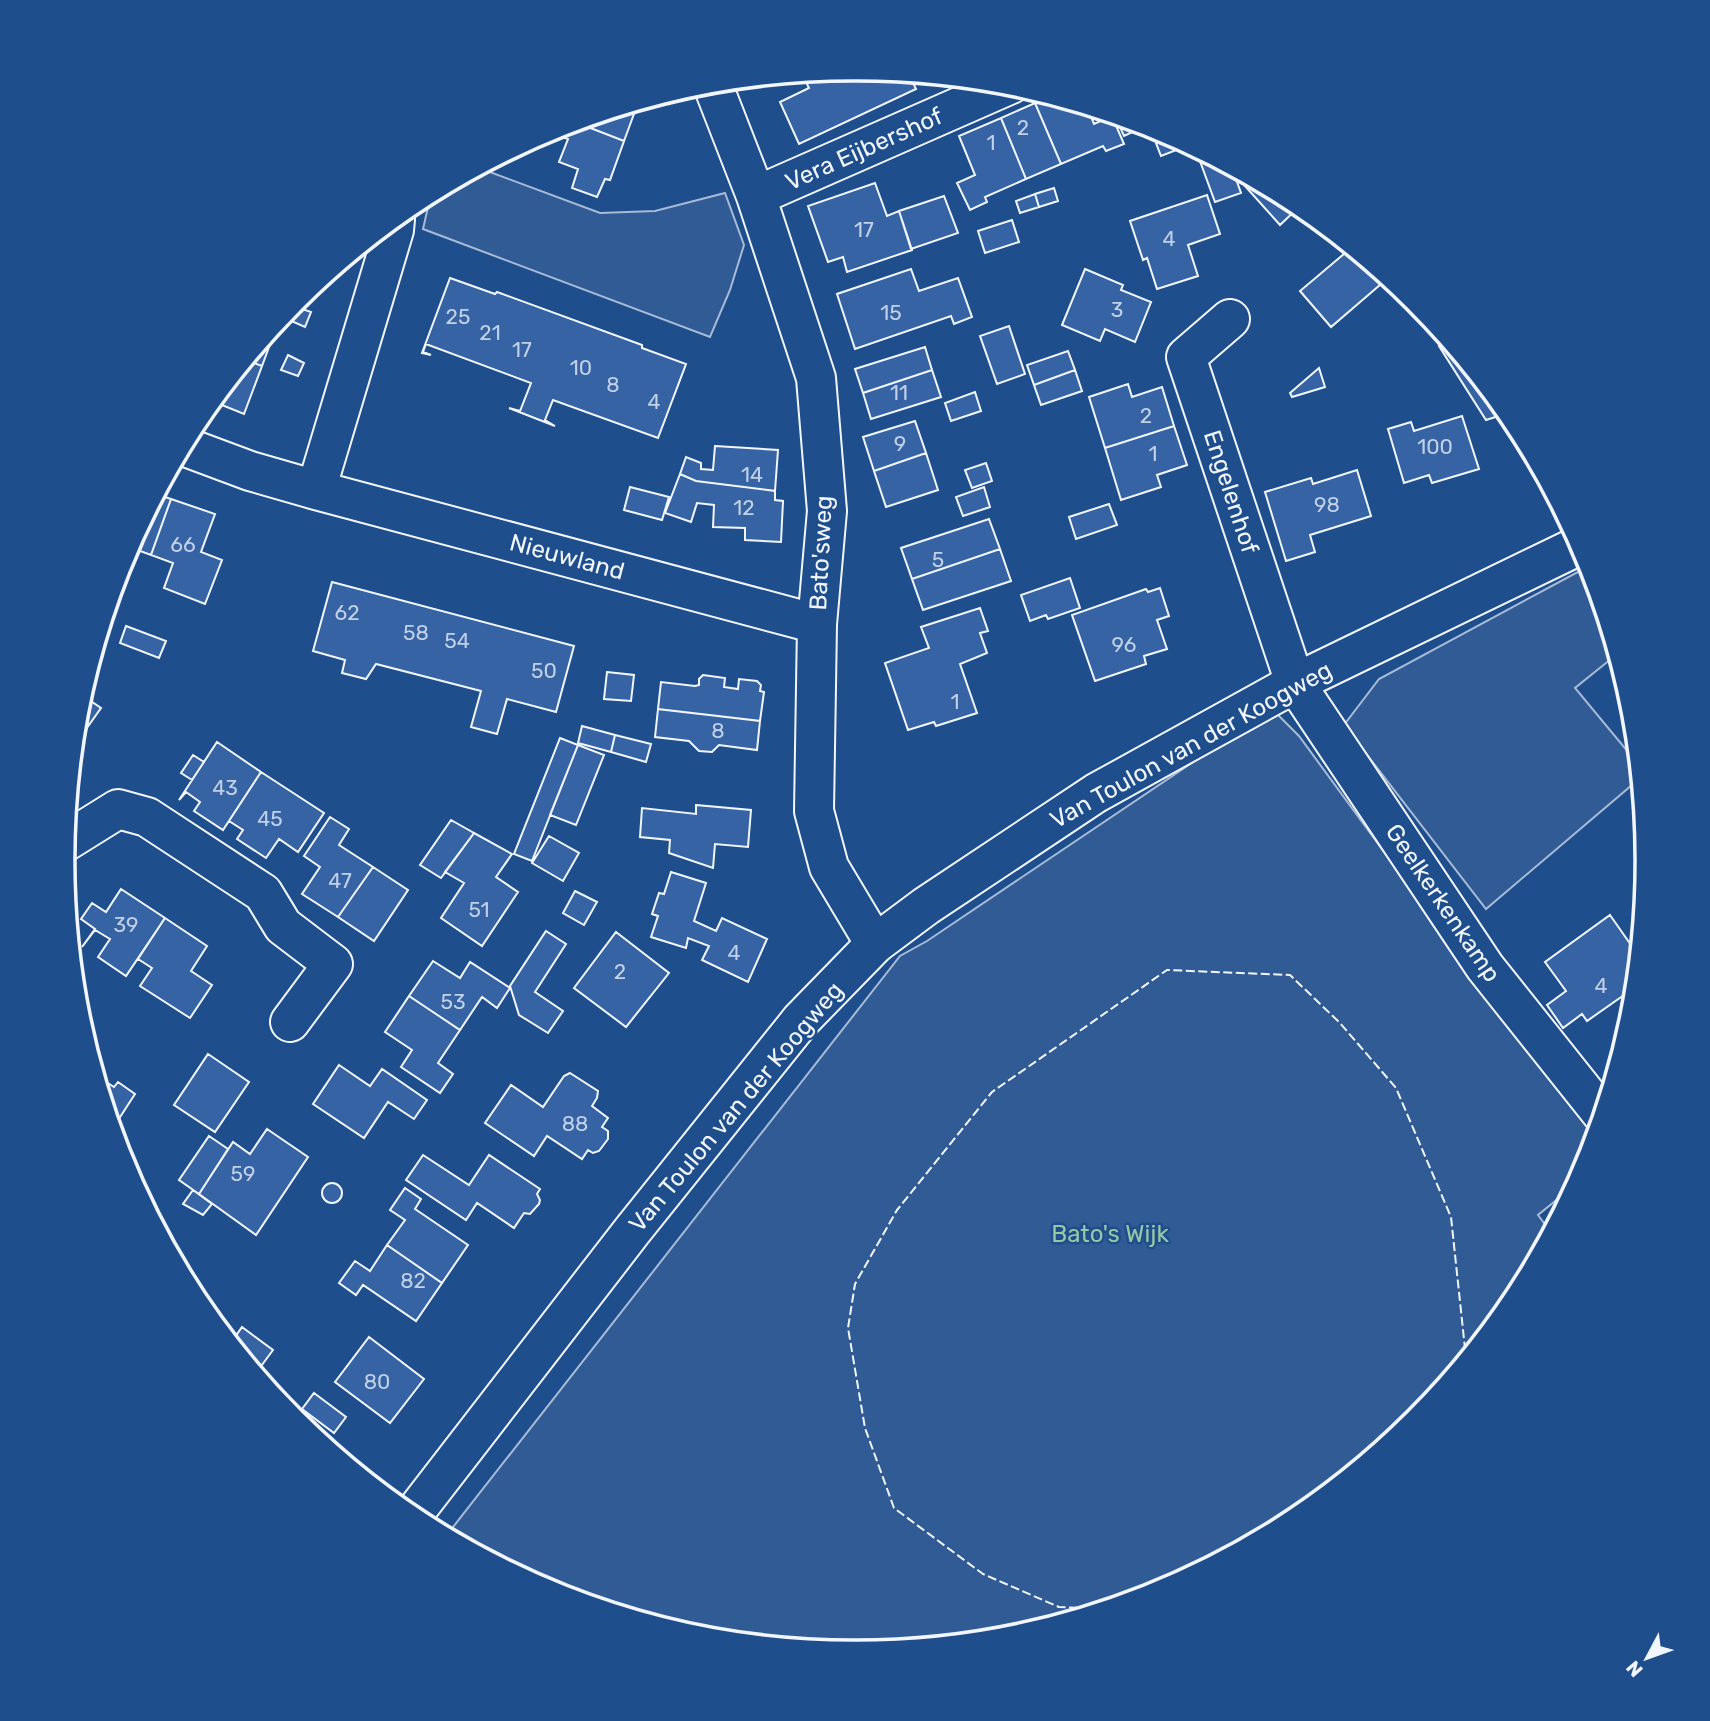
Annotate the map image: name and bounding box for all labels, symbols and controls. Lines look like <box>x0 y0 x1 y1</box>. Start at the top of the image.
street label: Vera Eijbershof <box>781 102 948 196</box>
house number: 2 <box>1017 115 1029 140</box>
house number: 1 <box>987 130 996 155</box>
house number: 17 <box>854 217 874 242</box>
house number: 4 <box>1162 226 1176 251</box>
house number: 3 <box>1111 297 1123 322</box>
house number: 15 <box>880 300 902 325</box>
house number: 25 <box>446 304 470 329</box>
house number: 21 <box>479 320 501 345</box>
house number: 17 <box>512 337 532 362</box>
house number: 10 <box>570 355 592 380</box>
house number: 8 <box>606 372 620 397</box>
house number: 11 <box>890 380 908 405</box>
house number: 4 <box>647 389 661 414</box>
house number: 2 <box>1140 403 1152 428</box>
street label: Engelenhof <box>1198 427 1264 558</box>
house number: 9 <box>894 431 906 456</box>
house number: 100 <box>1417 434 1453 459</box>
house number: 1 <box>1149 441 1158 466</box>
house number: 14 <box>741 462 763 487</box>
house number: 98 <box>1314 492 1340 517</box>
house number: 12 <box>733 495 755 520</box>
street label: Bato'sweg <box>804 495 838 611</box>
street label: Nieuwland <box>507 528 627 586</box>
house number: 66 <box>170 532 196 557</box>
house number: 5 <box>932 547 944 572</box>
house number: 62 <box>335 600 360 625</box>
house number: 58 <box>403 620 429 645</box>
house number: 54 <box>444 628 470 653</box>
house number: 96 <box>1112 632 1136 657</box>
street label: Van Toulon van der Koogweg <box>1045 656 1337 834</box>
house number: 50 <box>531 658 557 683</box>
house number: 1 <box>951 689 960 714</box>
house number: 8 <box>711 718 725 743</box>
house number: 43 <box>212 775 238 800</box>
house number: 45 <box>257 806 283 831</box>
street label: Geelkerkenkamp <box>1380 819 1506 987</box>
house number: 47 <box>328 868 352 893</box>
house number: 51 <box>468 897 490 922</box>
house number: 39 <box>113 912 139 937</box>
house number: 4 <box>727 940 741 965</box>
house number: 2 <box>614 959 626 984</box>
house number: 4 <box>1594 973 1608 998</box>
street label: Van Toulon van der Koogweg <box>623 976 849 1238</box>
house number: 53 <box>440 989 466 1014</box>
house number: 88 <box>562 1111 588 1136</box>
house number: 59 <box>231 1161 255 1186</box>
park label: Bato's Wijk <box>1051 1220 1169 1248</box>
house number: 82 <box>400 1268 426 1293</box>
house number: 80 <box>364 1369 390 1394</box>
north arrow <box>1612 1623 1682 1693</box>
text: N <box>1621 1656 1648 1682</box>

